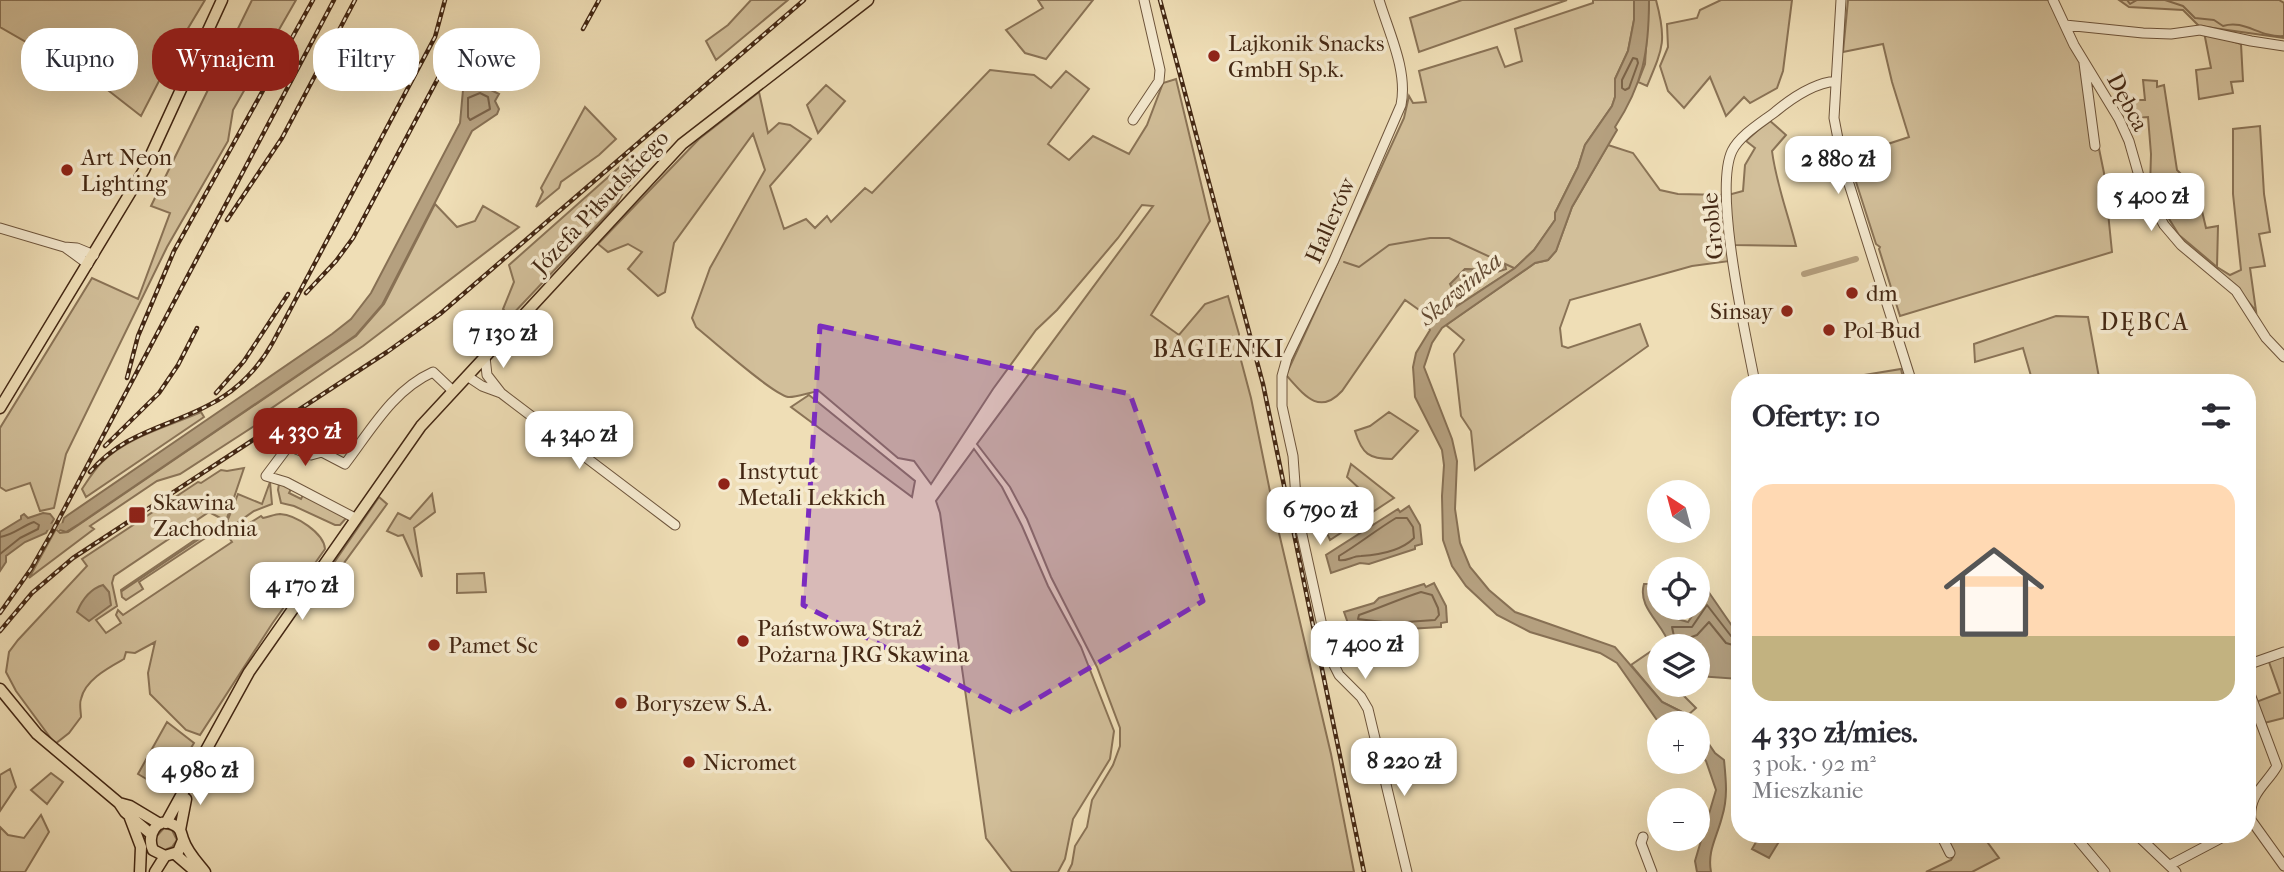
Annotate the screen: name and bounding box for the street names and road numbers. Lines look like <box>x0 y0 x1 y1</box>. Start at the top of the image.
street label: Dębca <box>2101 69 2154 136</box>
street label: Józefa Piłsudskiego <box>525 125 674 282</box>
street label: Hallerów <box>1300 173 1362 267</box>
street label: Groble <box>1696 191 1729 260</box>

